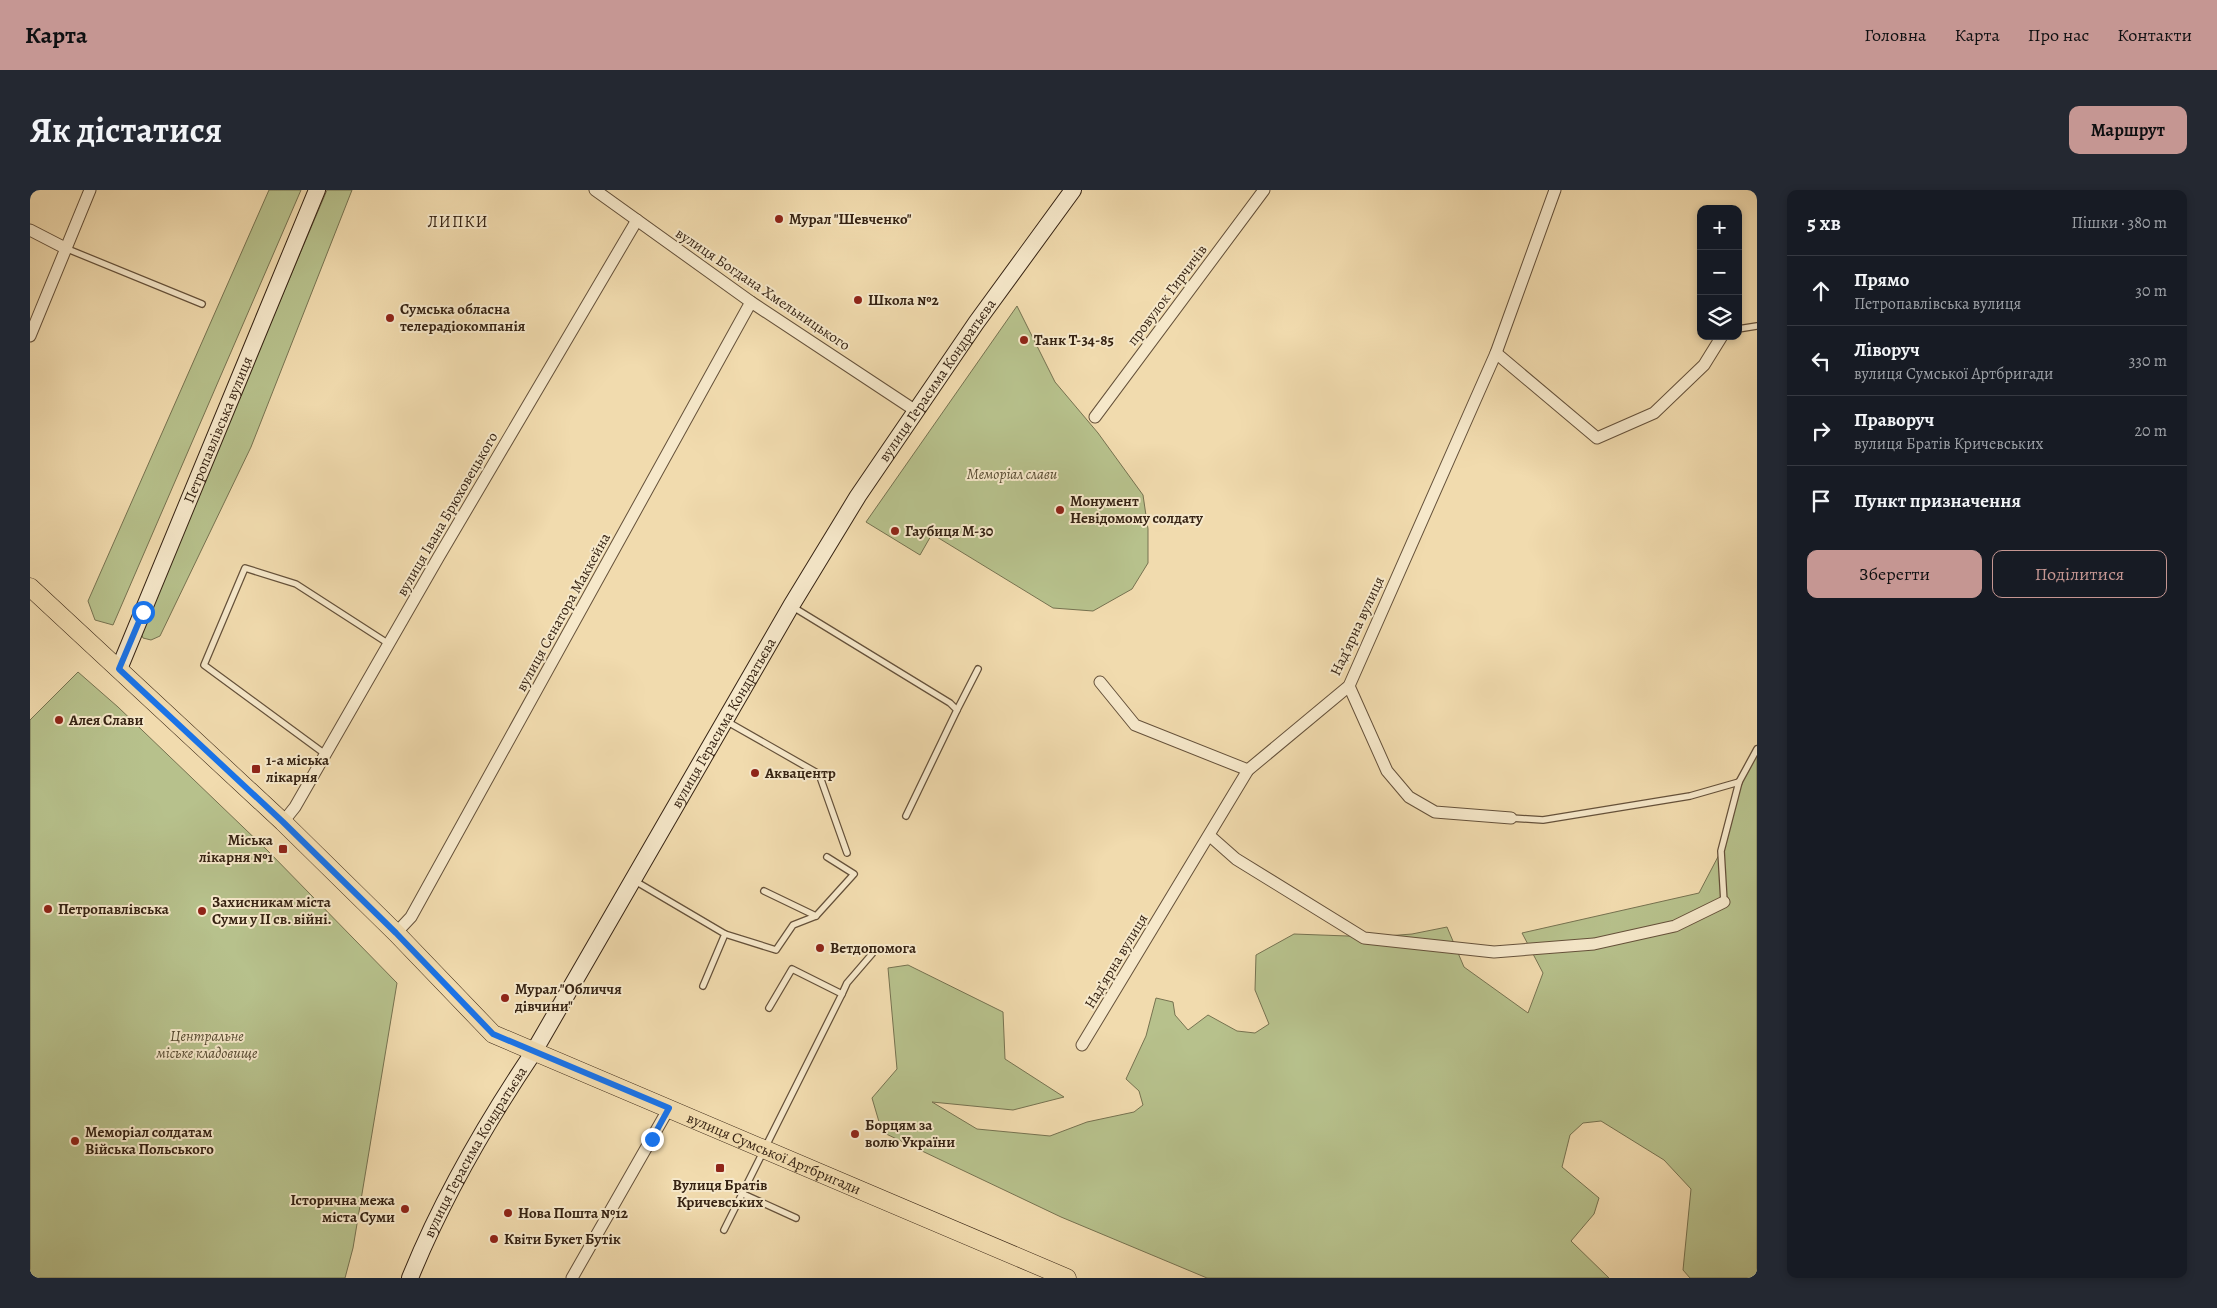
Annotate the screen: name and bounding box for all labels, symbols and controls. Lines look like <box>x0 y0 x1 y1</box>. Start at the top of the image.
text: Карта <box>25 19 87 51</box>
text: Головна <box>1864 23 1926 47</box>
text: Карта <box>1954 23 2000 47</box>
text: Про нас <box>2028 23 2089 47</box>
text: Контакти <box>2117 23 2192 47</box>
text: Як дістатися <box>30 106 222 154</box>
button: Маршрут <box>2069 106 2187 154</box>
map controls <box>1697 205 1742 340</box>
button: + <box>1697 205 1742 250</box>
place label: Мурал "Шевченко" <box>789 209 912 229</box>
text: 5 хв <box>1807 209 1841 237</box>
district label: ЛИПКИ <box>427 211 489 233</box>
text: Пішки · 380 m <box>2072 212 2167 234</box>
marker: Мурал "Шевченко" <box>773 213 785 225</box>
street label: вулиця Богдана Хмельницького <box>672 223 854 355</box>
street label: провулок Гирчичів <box>1122 240 1212 350</box>
button: − <box>1697 250 1742 295</box>
text: Прямо <box>1854 267 1909 293</box>
icon: ahead <box>1807 277 1835 305</box>
text: 30 m <box>2135 280 2167 302</box>
place label: Школа №2 <box>868 290 940 310</box>
text: Петропавлівська вулиця <box>1854 293 2021 315</box>
marker: Школа №2 <box>852 294 864 306</box>
street label: вулиця Герасима Кондратьєва <box>874 295 1000 466</box>
button: layers <box>1697 295 1742 340</box>
place label: Сумська обласна телерадіокомпанія <box>400 299 526 336</box>
marker: Сумська обласна телерадіокомпанія <box>384 312 396 324</box>
place label: Танк Т-34-85 <box>1034 330 1114 350</box>
marker: Танк Т-34-85 <box>1018 334 1030 346</box>
text: Ліворуч <box>1854 337 1920 363</box>
icon: left <box>1807 347 1835 375</box>
text: 330 m <box>2129 350 2167 372</box>
street label: Петропавлівська вулиця <box>179 353 257 506</box>
text: вулиця Сумської Артбригади <box>1854 363 2054 385</box>
text: Праворуч <box>1854 407 1934 433</box>
icon: right <box>1807 417 1835 445</box>
text: 20 m <box>2134 420 2167 442</box>
street label: вулиця Івана Брюховецького <box>392 428 502 600</box>
text: вулиця Братів Кричевських <box>1854 433 2043 455</box>
park label: Меморіал слави <box>967 464 1058 484</box>
icon: arrive <box>1807 487 1835 515</box>
text: Пункт призначення <box>1854 488 2021 514</box>
place label: Монумент Невідомому солдату <box>1070 491 1204 528</box>
marker: Монумент Невідомому солдату <box>1054 504 1066 516</box>
place label: Гаубиця М-30 <box>905 521 994 541</box>
marker: Гаубиця М-30 <box>889 525 901 537</box>
street label: вулиця Сенатора Маккейна <box>511 529 615 695</box>
button: Зберегти <box>1807 550 1982 598</box>
button: Поділитися <box>1992 550 2167 598</box>
street label: Надʼярна вулиця <box>1325 573 1389 679</box>
route start <box>132 601 155 624</box>
street label: вулиця Герасима Кондратьєва <box>666 634 781 812</box>
place label: Алея Слави <box>68 710 143 730</box>
marker: Алея Слави <box>53 714 65 726</box>
place label: 1-а міська лікарня <box>265 750 330 787</box>
marker: 1-а міська лікарня <box>250 763 262 775</box>
place label: Аквацентр <box>764 763 836 783</box>
marker: Аквацентр <box>749 767 761 779</box>
place label: Міська лікарня №1 <box>198 830 274 867</box>
marker: Міська лікарня №1 <box>277 843 289 855</box>
place label: Захисникам міста Суми у ІІ св. війні. <box>212 892 332 929</box>
place label: Петропавлівська <box>58 899 170 919</box>
marker: Петропавлівська <box>42 903 54 915</box>
marker: Захисникам міста Суми у ІІ св. війні. <box>196 905 208 917</box>
street label: Надʼярна вулиця <box>1080 910 1152 1012</box>
place label: Ветдопомога <box>830 938 917 958</box>
marker: Ветдопомога <box>814 942 826 954</box>
place label: Мурал "Обличчя дівчини" <box>514 979 622 1016</box>
marker: Мурал "Обличчя дівчини" <box>499 992 511 1004</box>
park label: Центральне міське кладовище <box>156 1026 258 1063</box>
street label: вулиця Герасима Кондратьєва <box>419 1062 532 1241</box>
street label: вулиця Сумської Артбригади <box>684 1108 864 1199</box>
place label: Борцям за волю України <box>865 1115 955 1152</box>
place label: Меморіал солдатам Війська Польського <box>85 1122 214 1159</box>
route end <box>641 1128 664 1151</box>
marker: Борцям за волю України <box>849 1128 861 1140</box>
marker: Меморіал солдатам Війська Польського <box>69 1135 81 1147</box>
marker: Вулиця Братів Кричевських <box>714 1162 726 1174</box>
place label: Вулиця Братів Кричевських <box>672 1175 768 1212</box>
place label: Історична межа міста Суми <box>290 1190 396 1227</box>
marker: Історична межа міста Суми <box>399 1203 411 1215</box>
place label: Нова Пошта №12 <box>518 1203 629 1223</box>
marker: Нова Пошта №12 <box>502 1207 514 1219</box>
place label: Квіти Букет Бутік <box>504 1229 621 1249</box>
marker: Квіти Букет Бутік <box>488 1233 500 1245</box>

